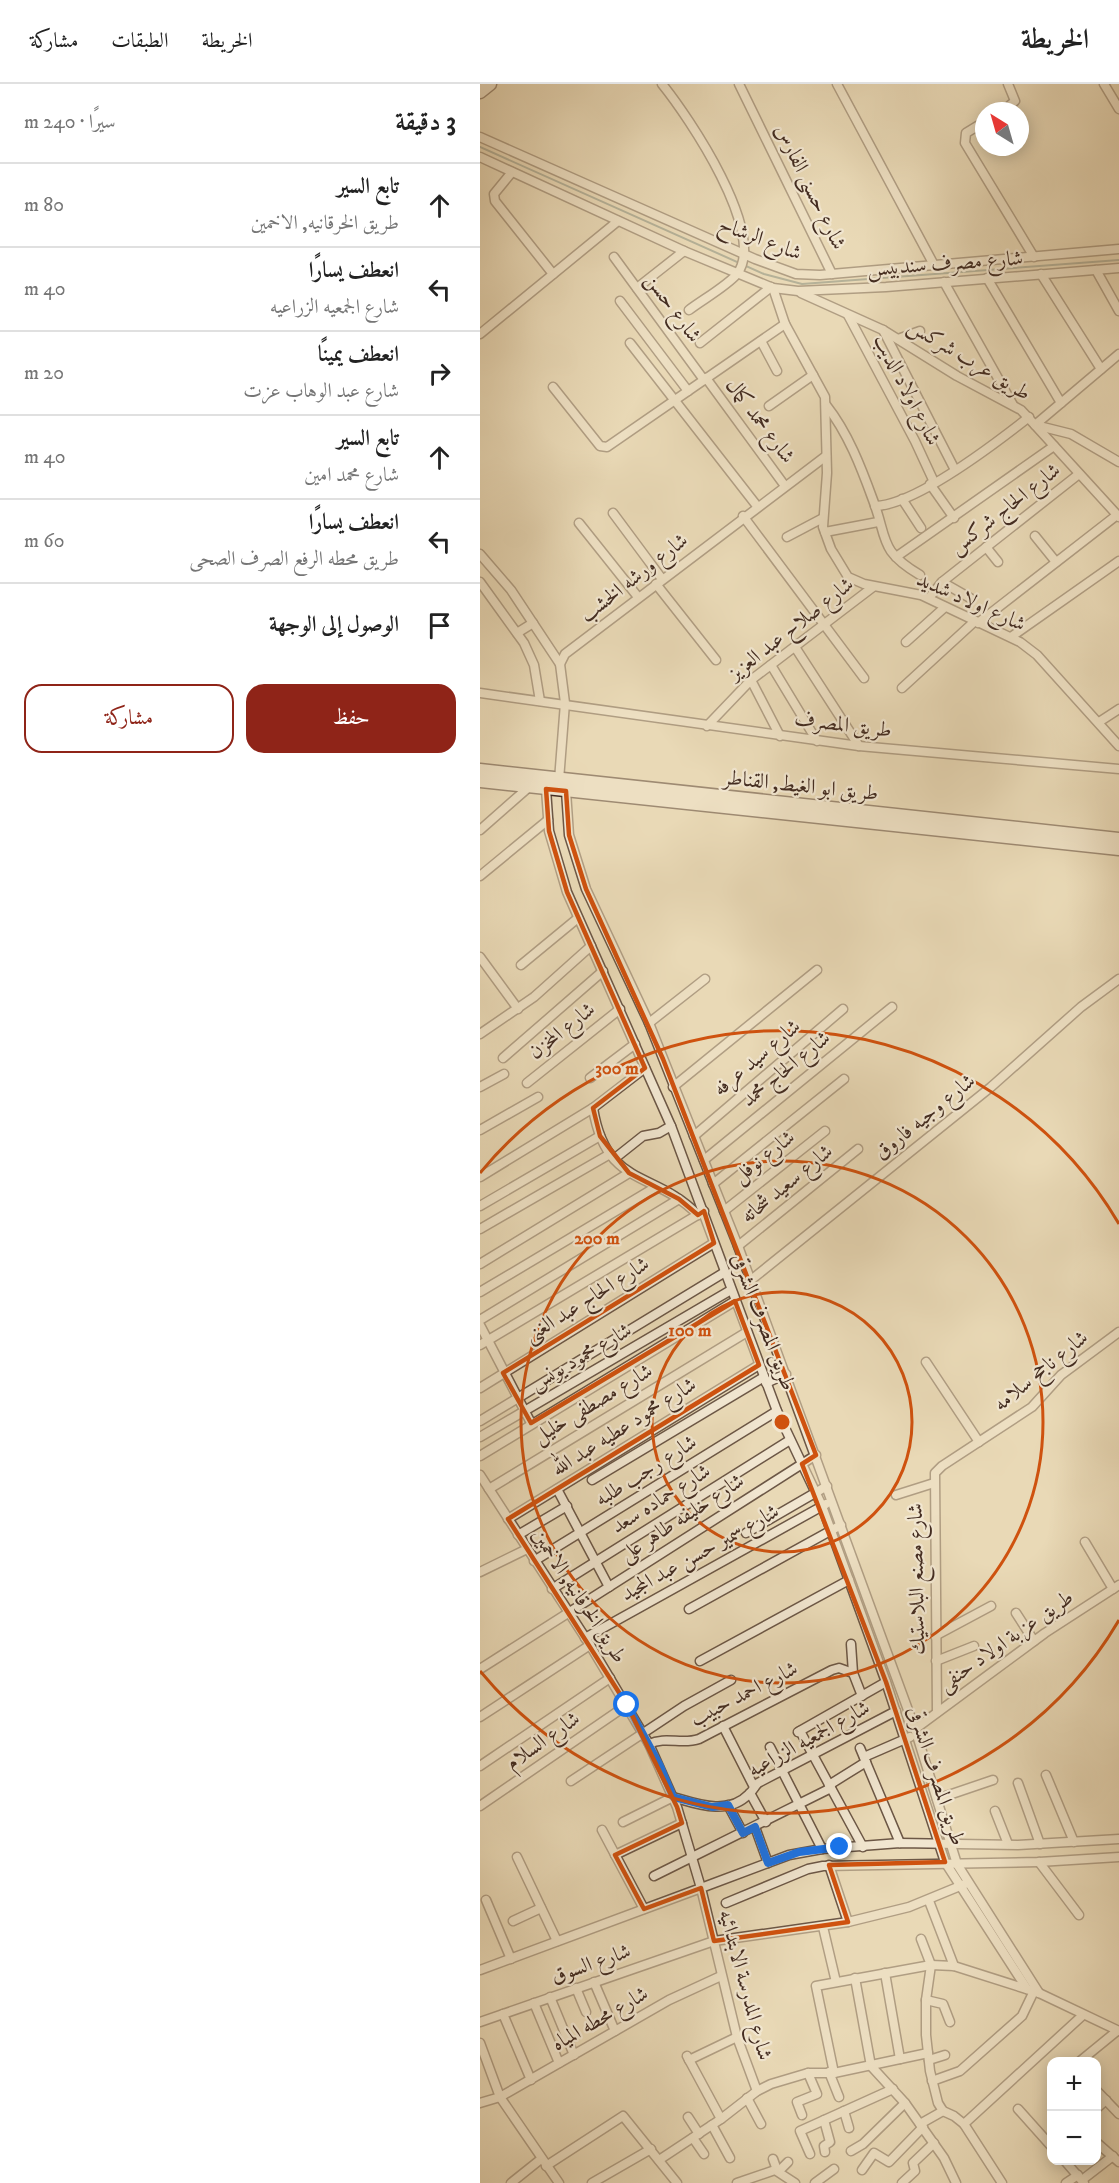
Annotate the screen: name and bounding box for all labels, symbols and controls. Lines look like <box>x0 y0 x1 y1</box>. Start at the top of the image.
text: الخريطة <box>1021 22 1089 57</box>
text: مشاركة <box>30 28 78 54</box>
text: الطبقات <box>111 28 168 54</box>
text: الخريطة <box>201 28 253 54</box>
north arrow <box>975 102 1029 156</box>
text: 3 دقيقة <box>395 106 456 139</box>
text: سيرًا · 240 m <box>24 110 116 135</box>
street label: شارع حسنى الفارس <box>765 120 852 256</box>
text: تابع السير <box>337 173 399 200</box>
icon: ahead <box>423 189 456 222</box>
text: 80 m <box>24 193 64 218</box>
text: طريق الخرقانيه, الاخمين <box>251 211 399 236</box>
street label: شارع الرشاح <box>713 211 805 271</box>
street label: شارع مصرف سندبيس <box>866 246 1024 286</box>
text: انعطف يسارًا <box>309 257 399 284</box>
street label: شارع حسن <box>636 268 707 350</box>
icon: left <box>423 273 456 306</box>
text: 40 m <box>24 277 66 302</box>
text: شارع الجمعيه الزراعيه <box>270 295 399 320</box>
street label: طريق عرب شركس <box>902 313 1035 408</box>
street label: شارع اولاد الديب <box>864 330 946 452</box>
text: انعطف يمينًا <box>318 341 399 368</box>
icon: right <box>423 357 456 390</box>
text: 20 m <box>24 361 64 386</box>
street label: شارع محمد كمال <box>716 373 800 471</box>
text: شارع عبد الوهاب عزت <box>243 379 399 404</box>
text: تابع السير <box>337 425 399 452</box>
icon: ahead <box>423 441 456 474</box>
text: 40 m <box>24 445 66 470</box>
street label: شارع الحاج شركس <box>944 457 1069 565</box>
text: شارع محمد امين <box>304 463 399 488</box>
text: انعطف يسارًا <box>309 509 399 536</box>
icon: left <box>423 525 456 558</box>
street label: شارع ورشه الخشب <box>575 528 696 632</box>
text: 60 m <box>24 529 65 554</box>
text: طريق محطه الرفع الصرف الصحى <box>189 547 399 572</box>
street label: شارع اولاد شديد <box>911 566 1030 641</box>
street label: شارع صلاح عبد العزيز <box>721 572 862 691</box>
icon: arrive <box>423 609 456 642</box>
text: الوصول إلى الوجهة <box>269 611 399 638</box>
button: مشاركة <box>24 684 234 753</box>
button: حفظ <box>246 684 456 753</box>
street label: طريق المصرف <box>793 706 893 744</box>
street label: طريق ابو الغيط, القناطر <box>720 765 880 807</box>
street label: شارع المخزن <box>523 997 603 1068</box>
street label: شارع سيد عرفه <box>708 1014 809 1105</box>
street label: شارع الحاج محمد <box>736 1025 839 1117</box>
text: 300 m <box>595 1058 639 1080</box>
street label: شارع وجيه فاروق <box>869 1068 983 1169</box>
street label: شارع نوفل <box>728 1125 803 1193</box>
street label: شارع سعيد شحاته <box>735 1139 841 1232</box>
text: 200 m <box>574 1228 620 1250</box>
street label: طريق المصرف الشرقى <box>725 1250 801 1394</box>
street label: شارع الحاج عبد الغنى <box>520 1251 657 1353</box>
street label: شارع محمود يونس <box>525 1317 639 1400</box>
text: 100 m <box>668 1320 712 1342</box>
street label: شارع ناجح سلامه <box>988 1325 1096 1420</box>
street label: شارع مصطفى خليل <box>529 1358 660 1453</box>
street label: شارع محمود عطيه عبد الله <box>544 1368 703 1485</box>
centre of rings <box>772 1412 792 1432</box>
street label: شارع رجب طلبه <box>590 1429 704 1516</box>
street label: شارع حماده سعد <box>606 1458 718 1543</box>
street label: شارع خليفه طاهر على <box>615 1468 751 1571</box>
street label: شارع سمير حسن عبد المجيد <box>616 1499 786 1611</box>
street label: شارع مصنع البلاستيك <box>903 1503 936 1655</box>
street label: طريق الخرقانيه, الاخمين <box>526 1524 632 1668</box>
street label: طريق عزبة اولاد حنفى <box>933 1585 1079 1698</box>
street label: شارع احمد حبيب <box>686 1656 804 1736</box>
route start <box>613 1691 639 1717</box>
street label: شارع الجمعيه الزراعيه <box>743 1695 877 1787</box>
street label: طريق المصرف الشرقى <box>901 1703 971 1849</box>
street label: شارع السلام <box>501 1706 588 1779</box>
route end <box>826 1833 852 1859</box>
street label: شارع المدرسة الابتدائيه <box>709 1907 778 2064</box>
street label: شارع السوق <box>548 1938 636 1994</box>
street label: شارع محطه المياه <box>547 1981 655 2061</box>
map controls <box>1047 2057 1101 2165</box>
button: + <box>1047 2057 1101 2111</box>
button: − <box>1047 2111 1101 2165</box>

